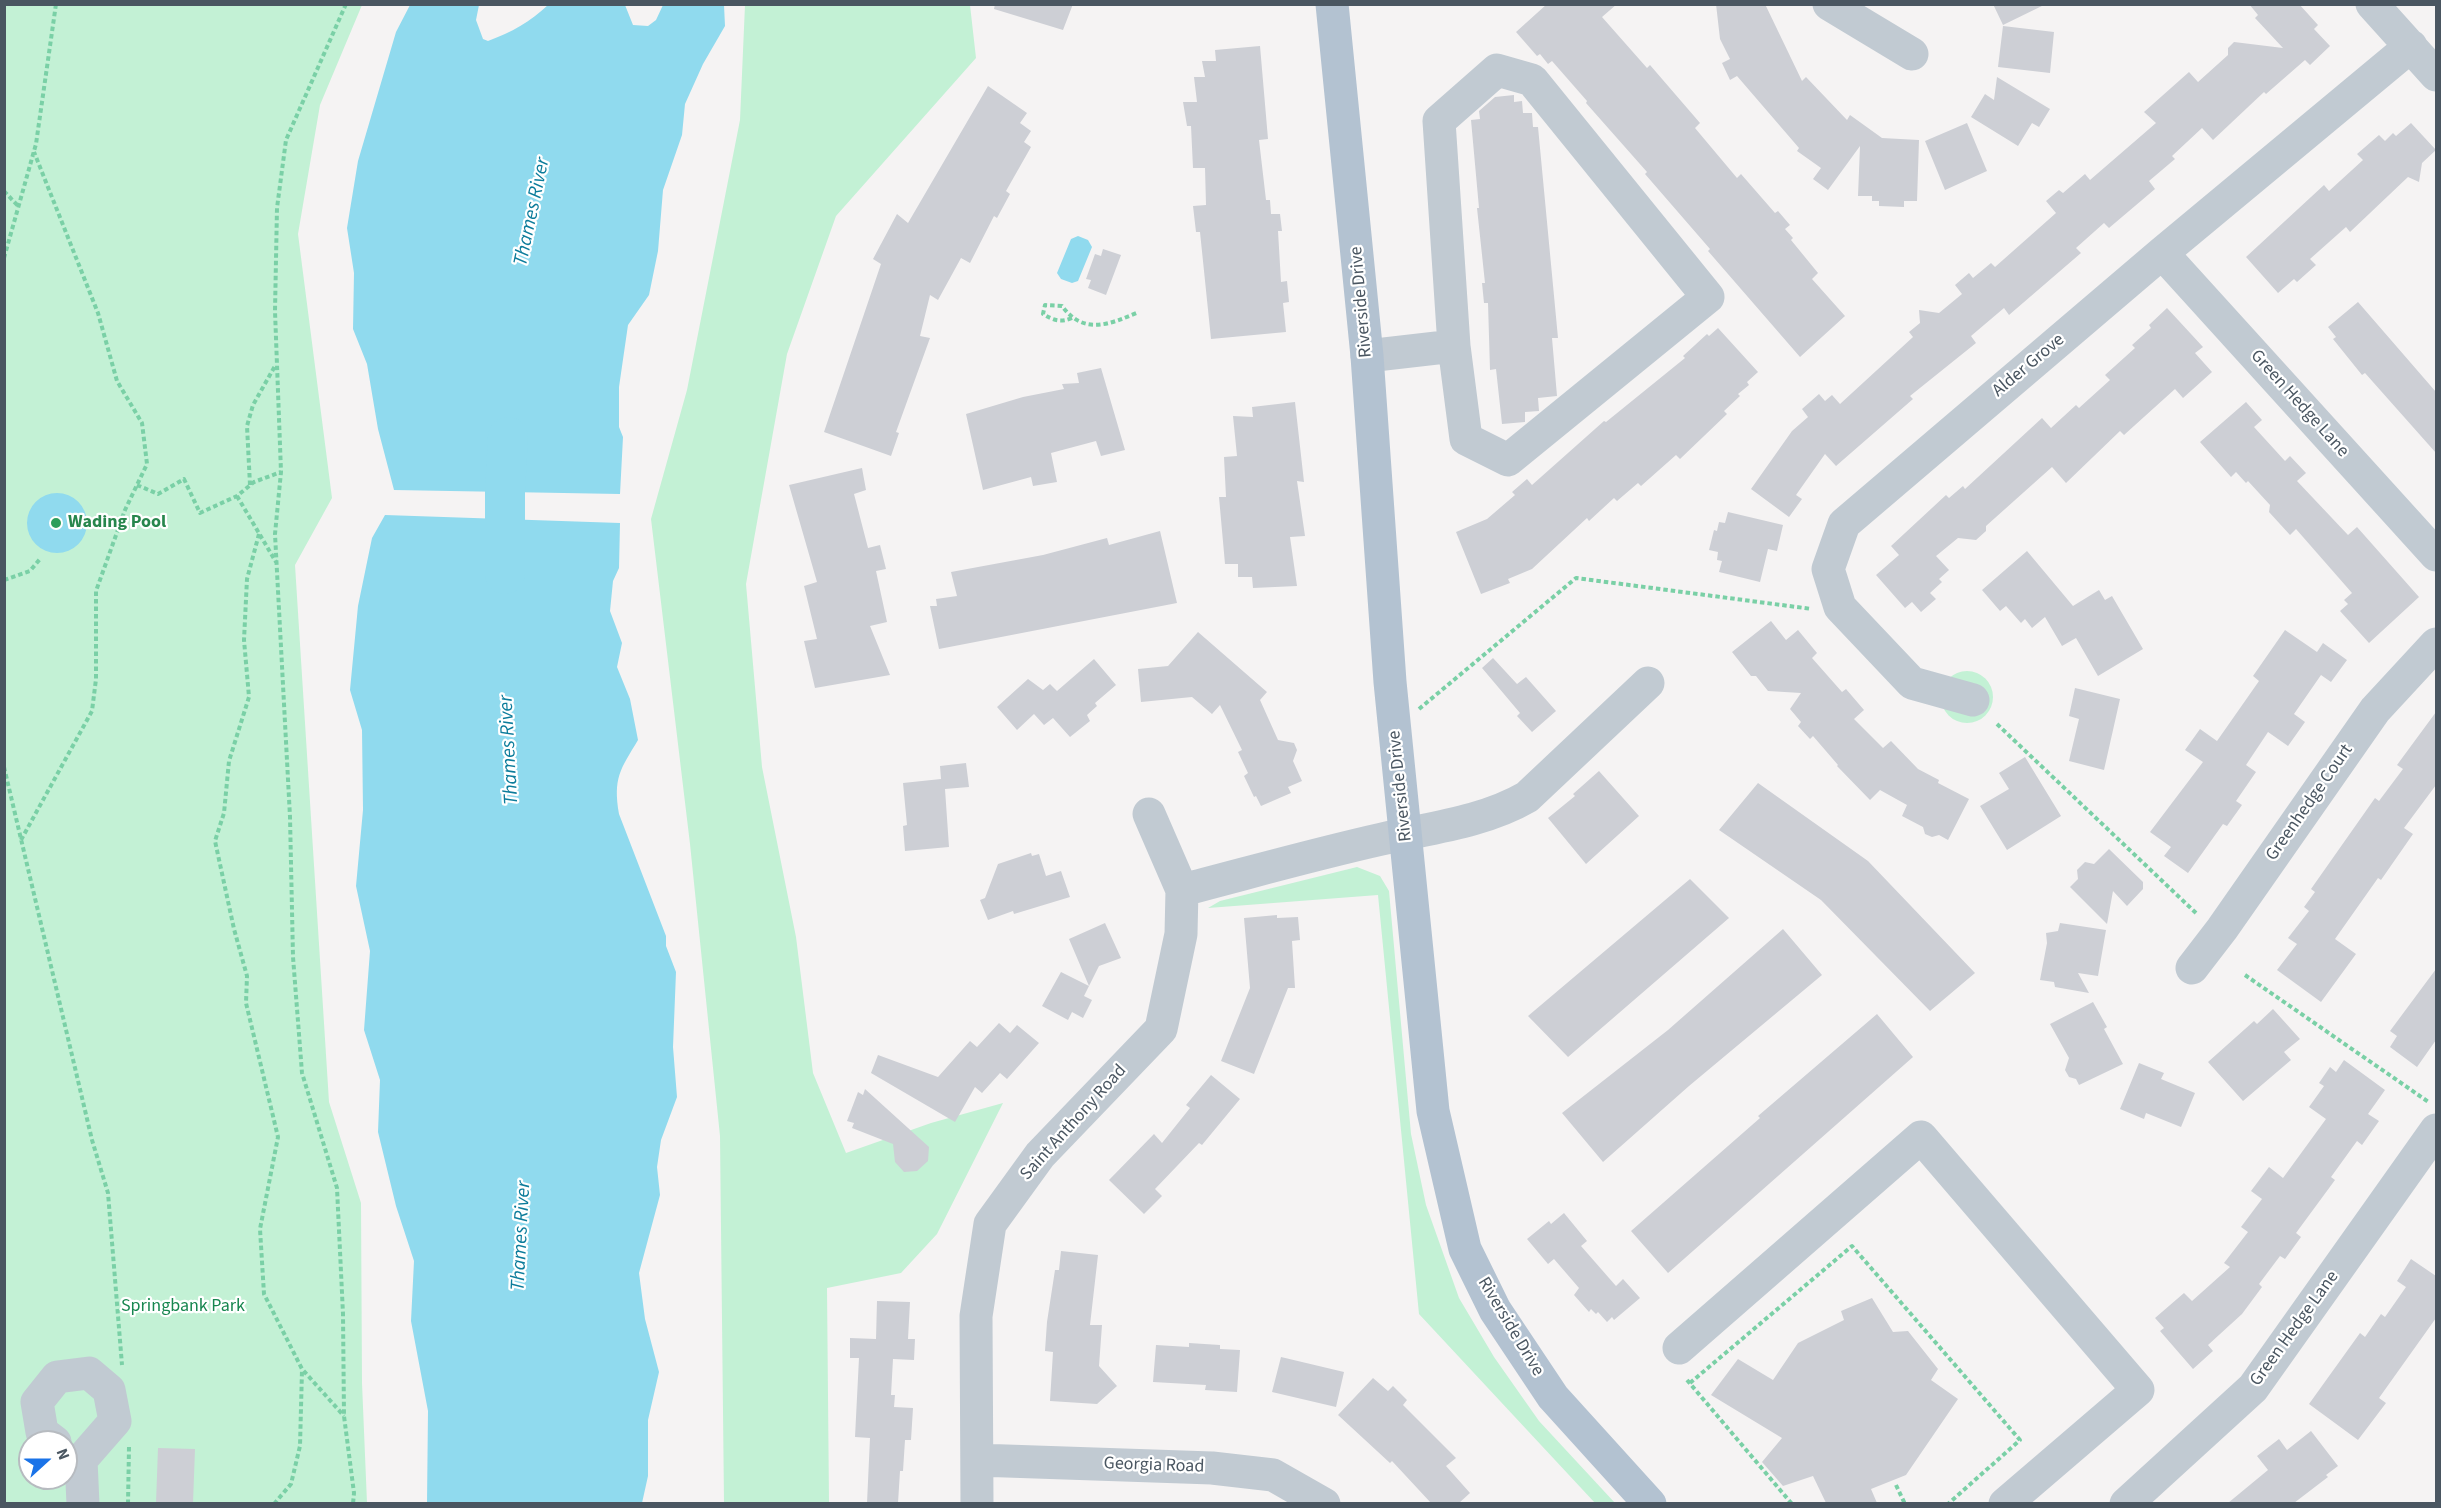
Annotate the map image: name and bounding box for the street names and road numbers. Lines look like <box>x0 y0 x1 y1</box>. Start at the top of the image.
street label: Riverside Drive <box>1346 245 1378 359</box>
street label: Alder Grove <box>1989 330 2069 402</box>
street label: Green Hedge Lane <box>2245 346 2353 462</box>
street label: Riverside Drive <box>1384 729 1418 843</box>
street label: Greenhedge Court <box>2262 741 2358 865</box>
street label: Saint Anthony Road <box>1016 1061 1132 1185</box>
street label: Green Hedge Lane <box>2246 1267 2344 1391</box>
street label: Riverside Drive <box>1472 1274 1548 1380</box>
street label: Georgia Road <box>1103 1453 1205 1479</box>

